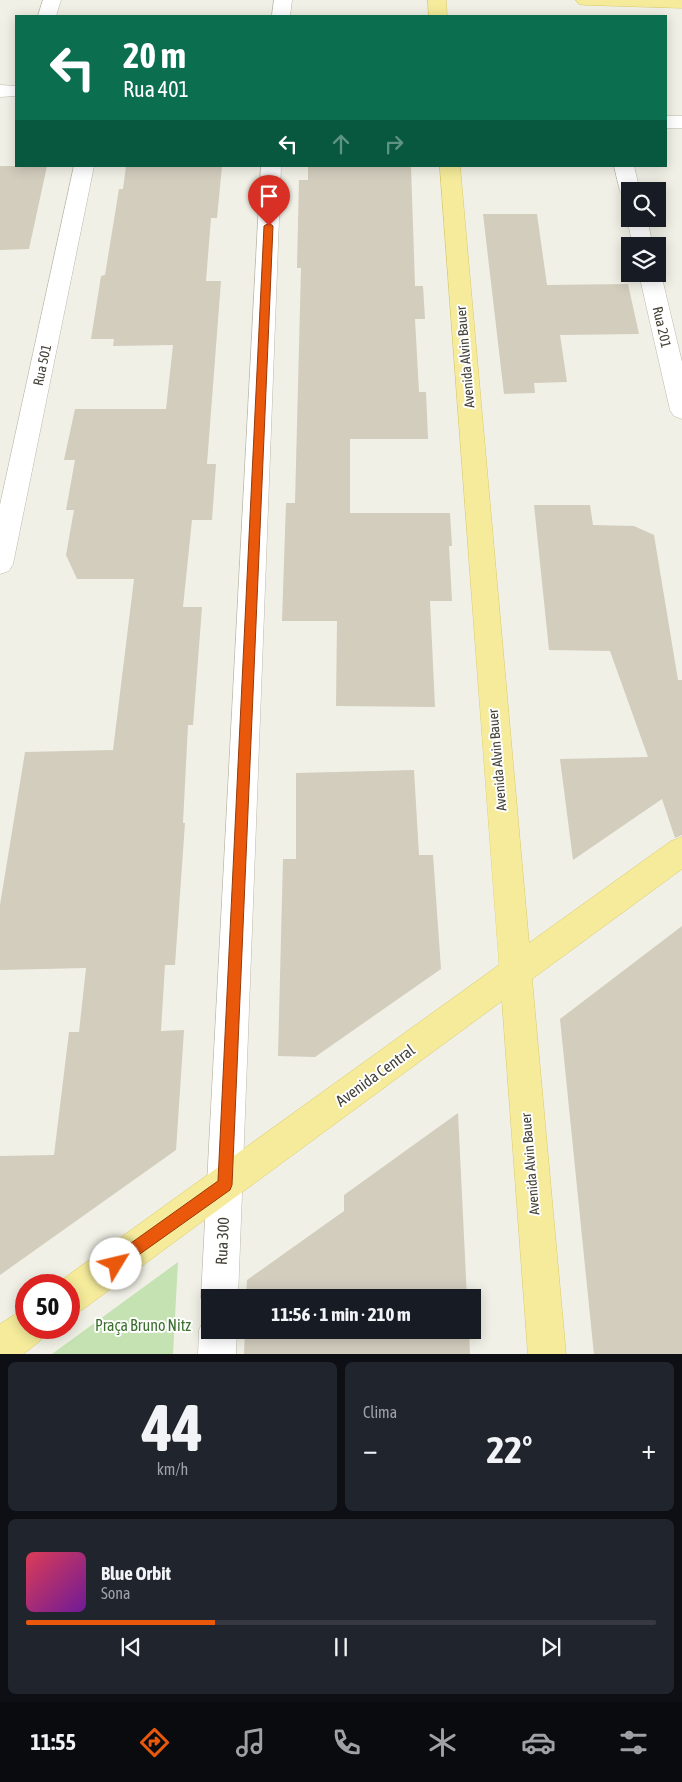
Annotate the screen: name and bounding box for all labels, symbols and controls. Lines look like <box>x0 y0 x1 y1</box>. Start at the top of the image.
icon: left <box>40 35 105 100</box>
text: 20 m <box>123 35 186 75</box>
text: Rua 401 <box>123 76 189 102</box>
icon: left <box>274 130 302 158</box>
icon: ahead <box>327 130 355 158</box>
icon: right <box>380 130 408 158</box>
pin <box>248 175 290 226</box>
icon: arrive <box>255 182 283 210</box>
map controls <box>621 182 666 282</box>
button: search <box>621 182 666 227</box>
button: layers <box>621 237 666 282</box>
street label: Avenida Alvin Bauer <box>452 304 477 409</box>
street label: Rua 201 <box>649 305 675 349</box>
street label: Rua 501 <box>30 343 54 387</box>
street label: Avenida Alvin Bauer <box>484 707 509 812</box>
street label: Avenida Central <box>332 1040 419 1110</box>
street label: Avenida Alvin Bauer <box>517 1111 542 1216</box>
street label: Rua 300 <box>212 1217 232 1265</box>
position arrow <box>89 1237 141 1289</box>
speed limit sign: 50 <box>15 1274 80 1339</box>
text: 11:56 · 1 min · 210 m <box>271 1303 411 1325</box>
park label: Praça Bruno Nitz <box>95 1316 191 1335</box>
text: 44 <box>142 1390 203 1465</box>
text: Clima <box>363 1403 397 1421</box>
text: 22° <box>486 1428 533 1471</box>
text: − <box>363 1433 378 1465</box>
text: + <box>641 1433 656 1465</box>
text: km/h <box>157 1460 188 1478</box>
text: Blue Orbit <box>101 1562 171 1584</box>
text: Sona <box>101 1584 130 1602</box>
icon: previous <box>117 1633 145 1661</box>
icon: pause <box>327 1633 355 1661</box>
icon: next <box>537 1633 565 1661</box>
icon: directions <box>137 1725 172 1760</box>
icon: music <box>233 1725 268 1760</box>
icon: phone <box>329 1725 364 1760</box>
icon: climate <box>425 1725 460 1760</box>
icon: car <box>521 1725 556 1760</box>
icon: filters <box>616 1725 651 1760</box>
text: 11:55 <box>30 1729 76 1755</box>

